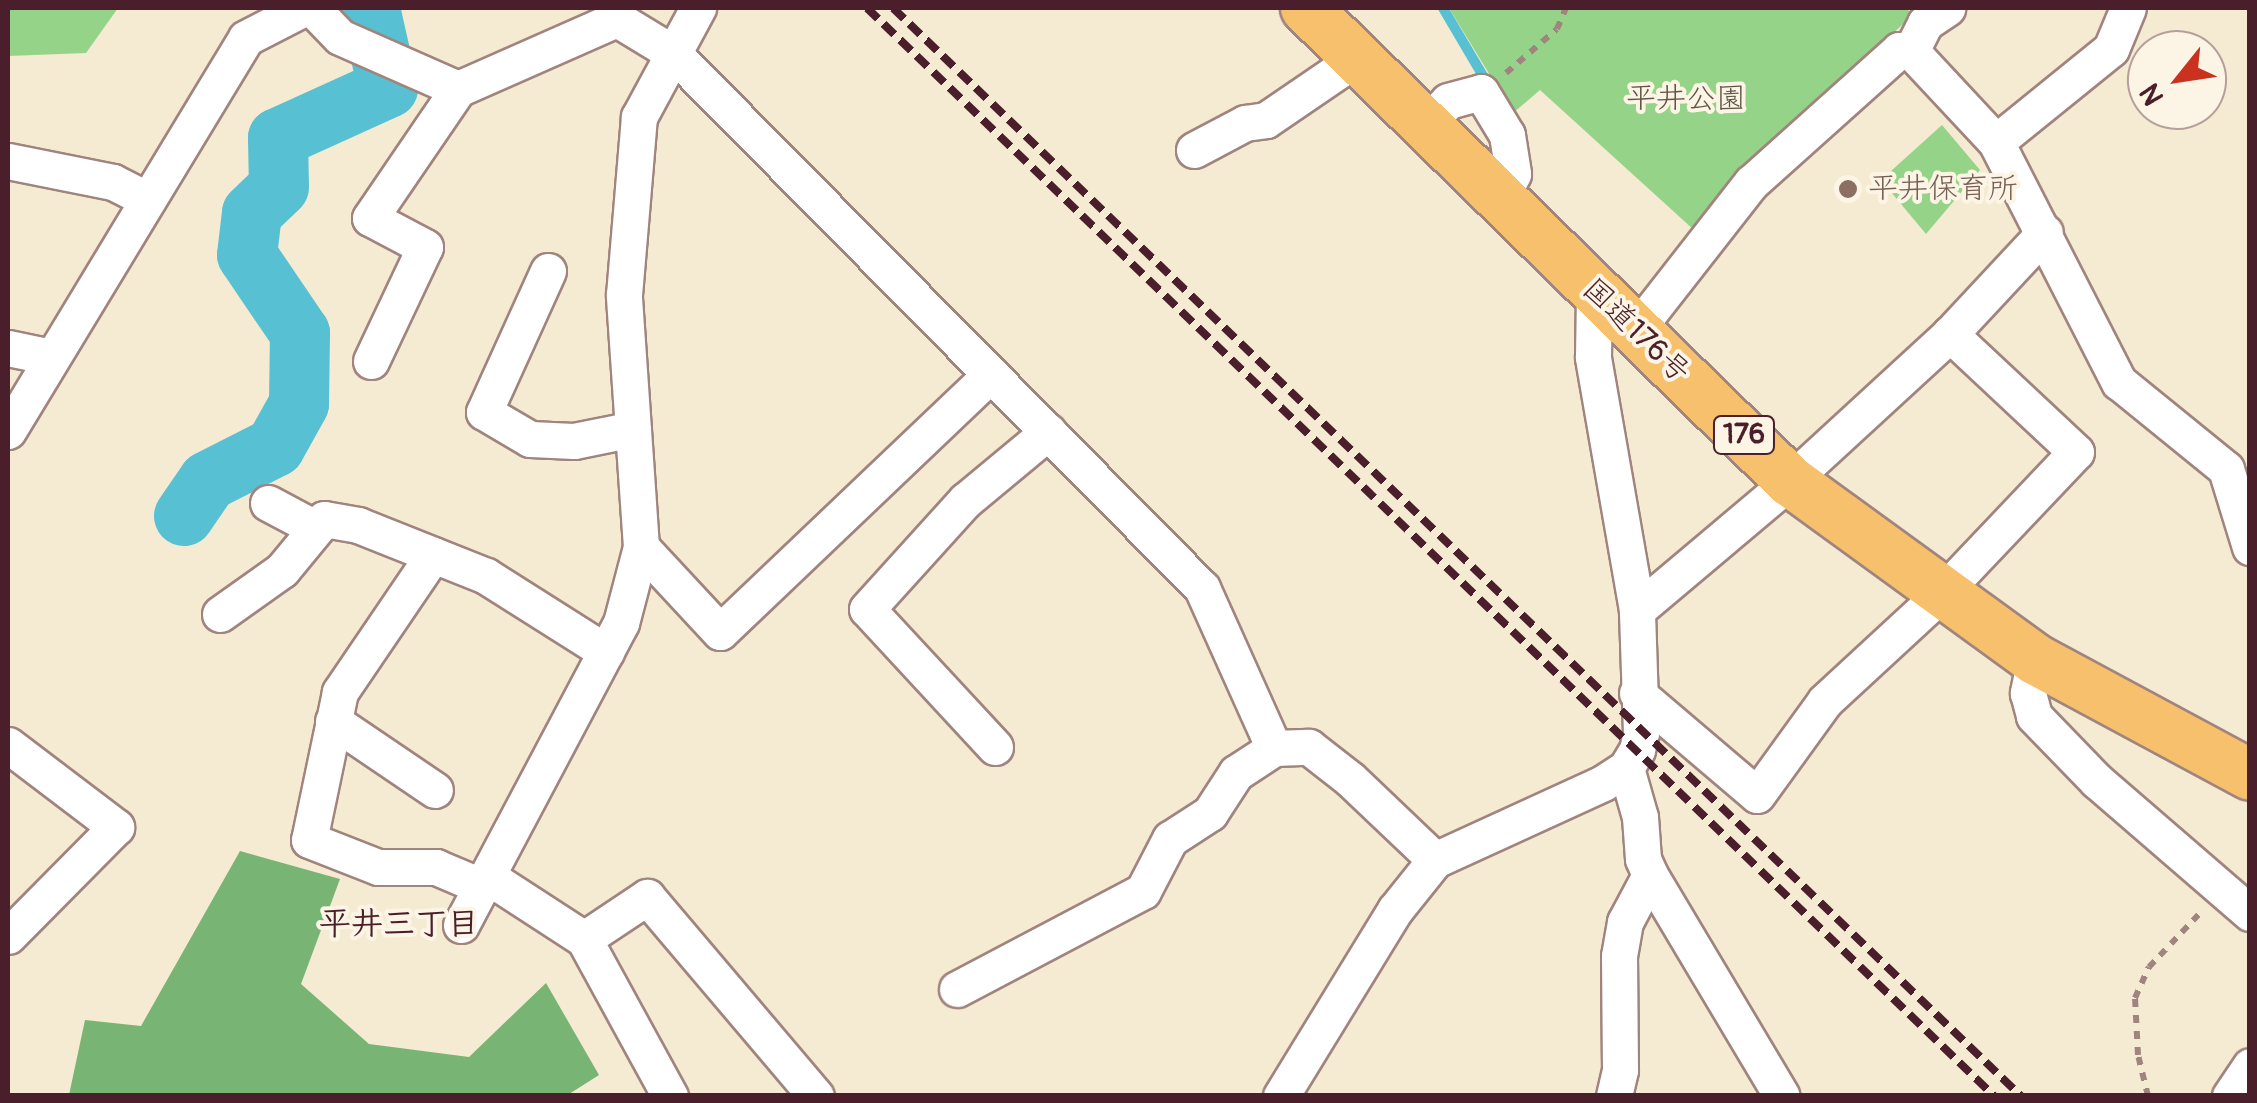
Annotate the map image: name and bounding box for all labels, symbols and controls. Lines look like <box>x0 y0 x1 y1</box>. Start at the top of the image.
north arrow <box>2127 30 2227 130</box>
text: N <box>2132 77 2172 111</box>
park label: 平井公園 <box>1626 81 1746 117</box>
place label: 平井保育所 <box>1868 171 2018 207</box>
marker: 平井保育所 <box>1837 178 1859 200</box>
street label: 国道176号 <box>1575 271 1697 391</box>
road number: 176 <box>1712 412 1776 458</box>
district label: 平井三丁目 <box>319 905 479 943</box>

